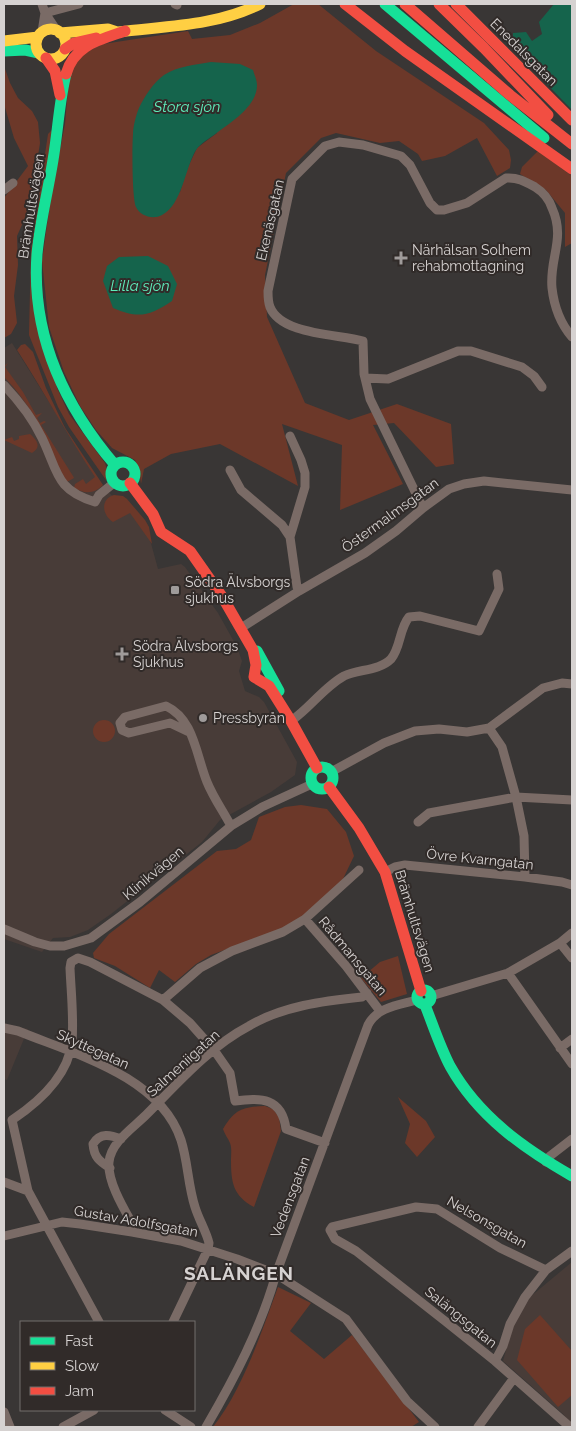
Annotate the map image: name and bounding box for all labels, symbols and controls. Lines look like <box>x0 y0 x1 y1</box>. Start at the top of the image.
street label: Enedalsgatan <box>487 15 561 89</box>
water label: Stora sjön <box>153 98 220 116</box>
street label: Brämhultsvägen <box>15 152 47 260</box>
street label: Ekenäsgatan <box>253 178 287 262</box>
place label: Närhälsan Solhem rehabmottagning <box>412 242 531 274</box>
marker: Närhälsan Solhem rehabmottagning <box>394 251 408 265</box>
water label: Lilla sjön <box>110 277 170 295</box>
street label: Östermalmsgatan <box>337 473 441 555</box>
place label: Södra Älvsborgs sjukhus <box>185 572 291 606</box>
marker: Södra Älvsborgs sjukhus <box>169 584 181 596</box>
place label: Södra Älvsborgs Sjukhus <box>133 636 239 670</box>
marker: Södra Älvsborgs Sjukhus <box>115 647 129 661</box>
place label: Pressbyrån <box>213 710 285 726</box>
marker: Pressbyrån <box>197 712 209 724</box>
street label: Klinikvägen <box>119 843 187 903</box>
street label: Övre Kvarngatan <box>426 843 535 873</box>
street label: Brämhultsvägen <box>392 868 438 974</box>
street label: Rådmansgatan <box>316 914 390 998</box>
street label: Skyttegatan <box>54 1026 132 1072</box>
street label: Salmeniigatan <box>143 1026 223 1100</box>
street label: Vedensgatan <box>267 1154 313 1240</box>
street label: Nelsonsgatan <box>444 1193 530 1251</box>
street label: Gustav Adolfsgatan <box>73 1202 199 1240</box>
district label: SALÄNGEN <box>184 1262 294 1284</box>
street label: Salängsgatan <box>422 1283 500 1351</box>
legend <box>20 1321 195 1411</box>
text: Fast <box>65 1332 93 1350</box>
text: Slow <box>65 1357 99 1375</box>
text: Jam <box>65 1382 94 1400</box>

